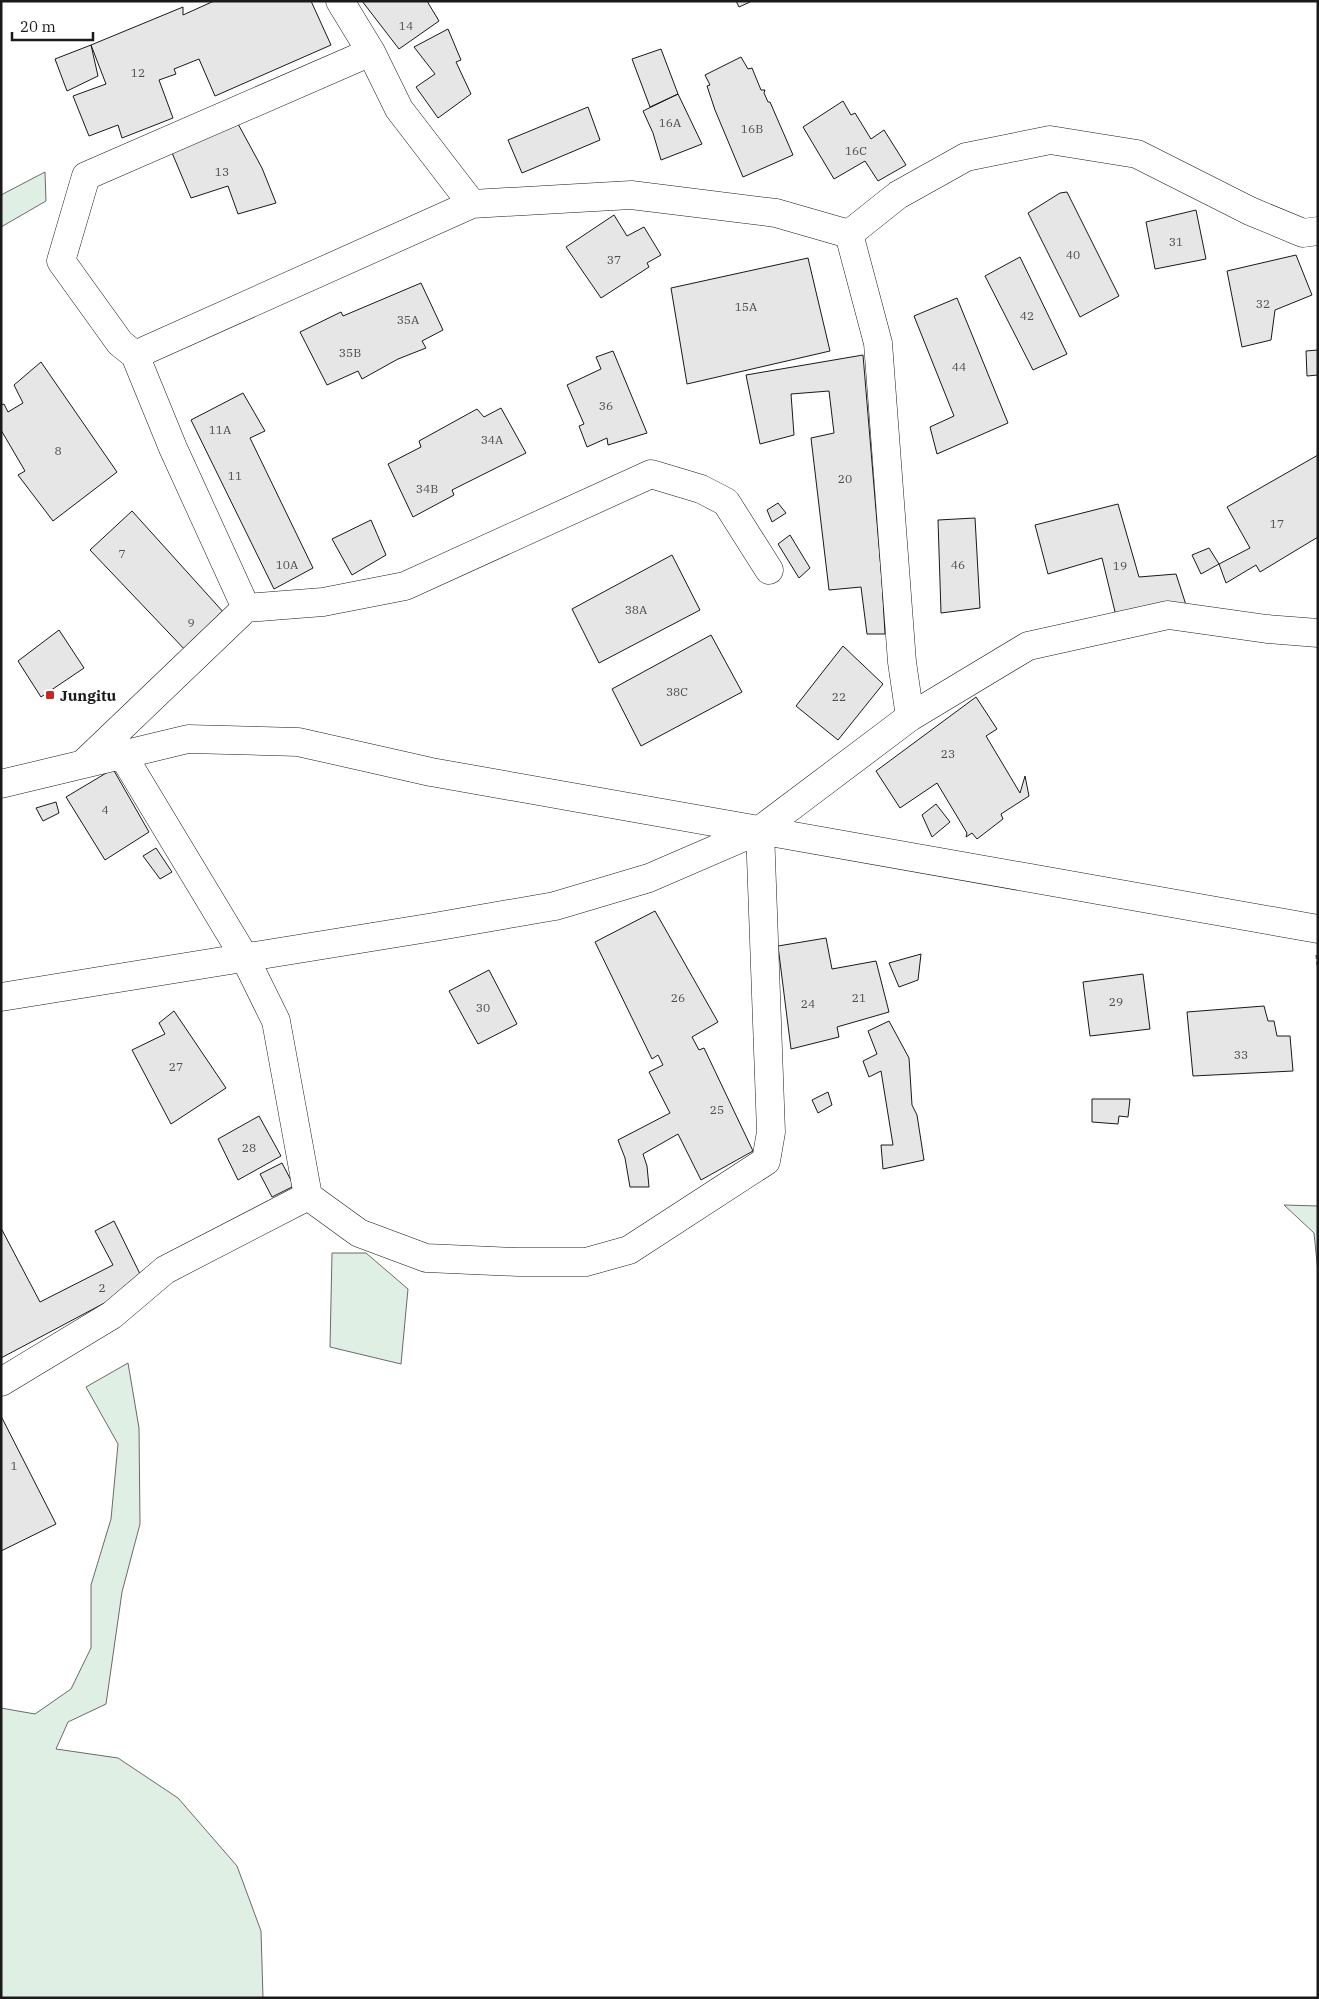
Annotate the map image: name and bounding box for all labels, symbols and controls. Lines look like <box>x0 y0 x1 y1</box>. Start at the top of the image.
scale bar <box>12 10 94 42</box>
text: 20 m <box>20 17 56 36</box>
house number: 14 <box>399 18 413 33</box>
house number: 12 <box>131 65 145 80</box>
house number: 16A <box>659 115 682 130</box>
house number: 16B <box>741 121 763 136</box>
house number: 16C <box>845 143 867 158</box>
house number: 13 <box>215 164 229 179</box>
house number: 31 <box>1169 234 1183 249</box>
house number: 40 <box>1066 247 1080 262</box>
house number: 37 <box>607 252 621 267</box>
house number: 32 <box>1256 296 1270 311</box>
house number: 15A <box>735 299 758 314</box>
house number: 42 <box>1020 308 1034 323</box>
house number: 35A <box>397 312 420 327</box>
house number: 35B <box>339 345 361 360</box>
house number: 44 <box>952 359 966 374</box>
house number: 36 <box>599 398 613 413</box>
house number: 11A <box>209 422 232 437</box>
house number: 34A <box>481 432 504 447</box>
house number: 8 <box>54 443 62 458</box>
house number: 11 <box>228 468 242 483</box>
house number: 20 <box>838 471 852 486</box>
house number: 34B <box>416 481 438 496</box>
house number: 17 <box>1270 516 1284 531</box>
house number: 7 <box>118 546 126 561</box>
house number: 10A <box>276 557 299 572</box>
house number: 46 <box>951 557 965 572</box>
house number: 19 <box>1113 558 1127 573</box>
house number: 38A <box>625 602 648 617</box>
house number: 9 <box>187 615 195 630</box>
house number: 38C <box>666 684 688 699</box>
place label: Jungitu <box>60 686 117 705</box>
marker: Jungitu <box>44 689 56 701</box>
house number: 22 <box>832 689 846 704</box>
house number: 23 <box>941 746 955 761</box>
house number: 4 <box>101 802 109 817</box>
house number: 26 <box>671 990 685 1005</box>
house number: 21 <box>852 990 866 1005</box>
house number: 29 <box>1109 994 1123 1009</box>
house number: 24 <box>801 996 815 1011</box>
house number: 30 <box>476 1000 490 1015</box>
house number: 33 <box>1234 1047 1248 1062</box>
house number: 27 <box>169 1059 183 1074</box>
house number: 25 <box>710 1102 724 1117</box>
house number: 28 <box>242 1140 256 1155</box>
house number: 2 <box>98 1280 106 1295</box>
house number: 1 <box>10 1458 18 1473</box>

